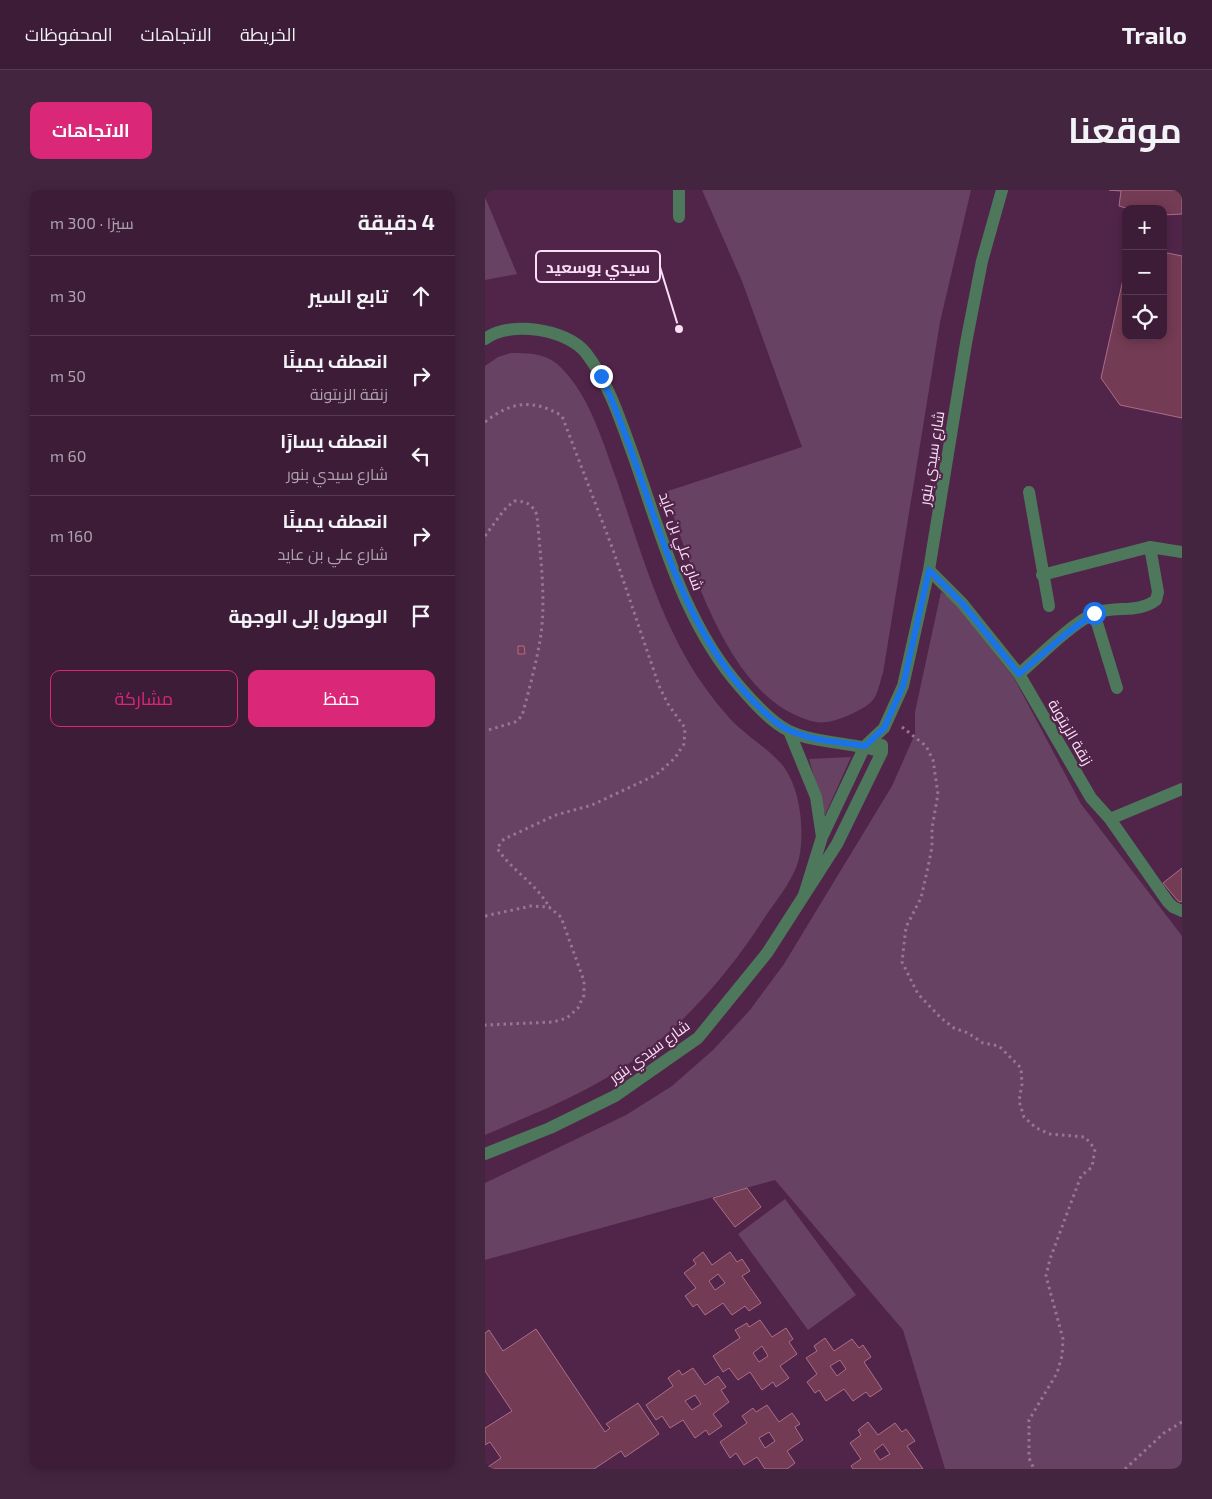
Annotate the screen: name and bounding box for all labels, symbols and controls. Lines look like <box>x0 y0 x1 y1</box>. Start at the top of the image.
text: Trailo <box>1122 20 1187 49</box>
text: المحفوظات <box>25 23 113 45</box>
text: الاتجاهات <box>141 23 212 45</box>
text: الخريطة <box>240 23 296 45</box>
button: الاتجاهات <box>30 102 152 159</box>
text: موقعنا <box>1068 108 1182 150</box>
map controls <box>1122 205 1167 340</box>
button: + <box>1122 205 1167 250</box>
text: 4 دقيقة <box>358 209 435 234</box>
text: سيرًا · 300 m <box>50 213 134 232</box>
button: − <box>1122 250 1167 295</box>
callout: سيدي بوسعيد <box>536 251 660 282</box>
text: سيدي بوسعيد <box>546 257 650 280</box>
icon: ahead <box>407 282 435 310</box>
text: تابع السير <box>308 284 388 307</box>
text: 30 m <box>50 286 86 305</box>
button: locate <box>1122 295 1167 340</box>
text: انعطف يمينًا <box>283 349 388 372</box>
icon: right <box>407 362 435 390</box>
route end <box>590 365 613 388</box>
text: 50 m <box>50 366 86 385</box>
text: زنقة الزيتونة <box>310 384 388 403</box>
street label: شارع سيدي بنور <box>915 410 951 508</box>
text: انعطف يسارًا <box>280 429 388 452</box>
icon: left <box>407 442 435 470</box>
text: 60 m <box>50 446 86 465</box>
text: شارع سيدي بنور <box>287 464 388 483</box>
street label: شارع علي بن عايد <box>652 489 708 594</box>
text: انعطف يمينًا <box>283 509 388 532</box>
icon: right <box>407 522 435 550</box>
text: 160 m <box>50 526 93 545</box>
text: شارع علي بن عايد <box>278 544 388 563</box>
icon: arrive <box>407 602 435 630</box>
route start <box>1083 602 1106 625</box>
text: الوصول إلى الوجهة <box>228 604 388 627</box>
button: مشاركة <box>50 670 238 727</box>
button: حفظ <box>248 670 435 727</box>
street label: زنقة الزيتونة <box>1044 696 1097 769</box>
street label: شارع سيدي بنور <box>604 1016 695 1090</box>

